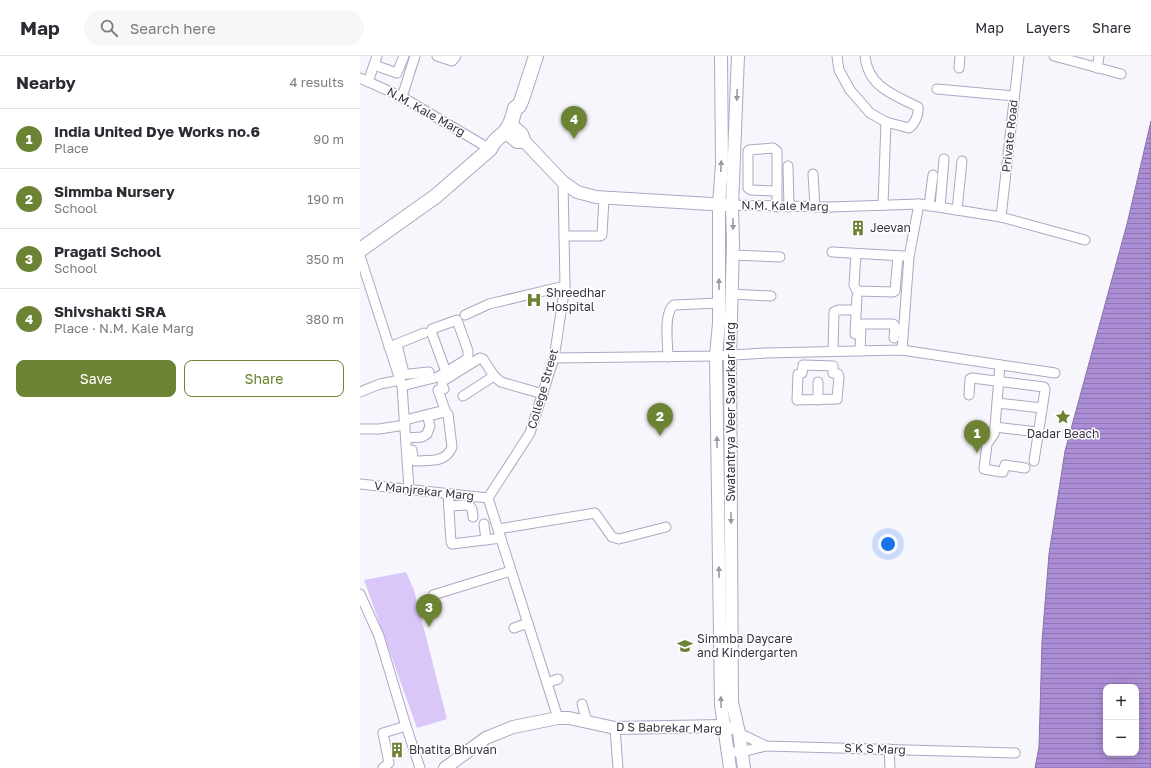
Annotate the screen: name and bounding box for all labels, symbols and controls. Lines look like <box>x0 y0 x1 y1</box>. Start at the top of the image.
search box <box>84 10 364 46</box>
text: Map <box>20 16 60 39</box>
icon: search <box>98 17 120 39</box>
text: Search here <box>130 19 216 37</box>
text: Map <box>975 19 1004 36</box>
text: Layers <box>1026 19 1070 36</box>
text: Share <box>1092 19 1131 36</box>
text: Nearby <box>16 72 76 93</box>
text: 4 results <box>290 74 344 90</box>
street label: N.M. Kale Marg <box>384 84 468 139</box>
one-way arrow <box>734 89 740 102</box>
street label: Private Road <box>998 99 1021 173</box>
pin: 4 <box>561 106 587 139</box>
text: India United Dye Works no.6 <box>54 122 260 140</box>
text: 1 <box>26 131 32 147</box>
text: 90 m <box>313 131 344 147</box>
text: Place <box>54 140 89 156</box>
one-way arrow <box>718 160 725 172</box>
text: Simmba Nursery <box>54 182 175 200</box>
text: 2 <box>25 191 33 207</box>
text: 190 m <box>307 191 344 207</box>
street label: N.M. Kale Marg <box>741 197 829 214</box>
text: School <box>54 200 97 216</box>
one-way arrow <box>730 218 736 231</box>
building icon: Jeevan <box>849 219 867 237</box>
place label: Jeevan <box>870 220 911 235</box>
text: Pragati School <box>54 242 161 260</box>
text: 3 <box>25 251 33 267</box>
text: 350 m <box>306 251 344 267</box>
text: School <box>54 260 97 276</box>
one-way arrow <box>716 277 722 290</box>
place label: Shreedhar Hospital <box>546 285 606 314</box>
hospital icon: Shreedhar Hospital <box>525 291 543 309</box>
text: Shivshakti SRA <box>54 302 166 320</box>
text: 4 <box>25 311 33 327</box>
text: 380 m <box>306 311 344 327</box>
text: Place · N.M. Kale Marg <box>54 320 194 336</box>
street label: Swatantrya Veer Savarkar Marg <box>723 322 738 502</box>
street label: College Street <box>524 347 561 431</box>
button: Save <box>16 360 176 397</box>
button: Share <box>184 360 344 397</box>
pin: 2 <box>647 403 673 436</box>
place icon: Dadar Beach <box>1054 408 1072 426</box>
pin: 1 <box>964 420 990 453</box>
place label: Dadar Beach <box>1027 426 1099 441</box>
one-way arrow <box>714 436 721 448</box>
street label: V Manjrekar Marg <box>373 478 475 503</box>
one-way arrow <box>728 512 734 525</box>
your location <box>878 534 898 554</box>
one-way arrow <box>716 565 722 578</box>
pin: 3 <box>416 594 442 627</box>
place label: Simmba Daycare and Kindergarten <box>697 631 798 660</box>
school or university icon: Simmba Daycare and Kindergarten <box>676 637 694 655</box>
map controls <box>1103 684 1139 756</box>
button: + <box>1103 684 1139 720</box>
one-way arrow <box>718 695 724 708</box>
street label: D S Babrekar Marg <box>616 719 722 736</box>
button: − <box>1103 720 1139 756</box>
street label: S K S Marg <box>844 740 906 757</box>
building icon: Bhatita Bhuvan <box>388 741 406 759</box>
place label: Bhatita Bhuvan <box>409 742 497 757</box>

